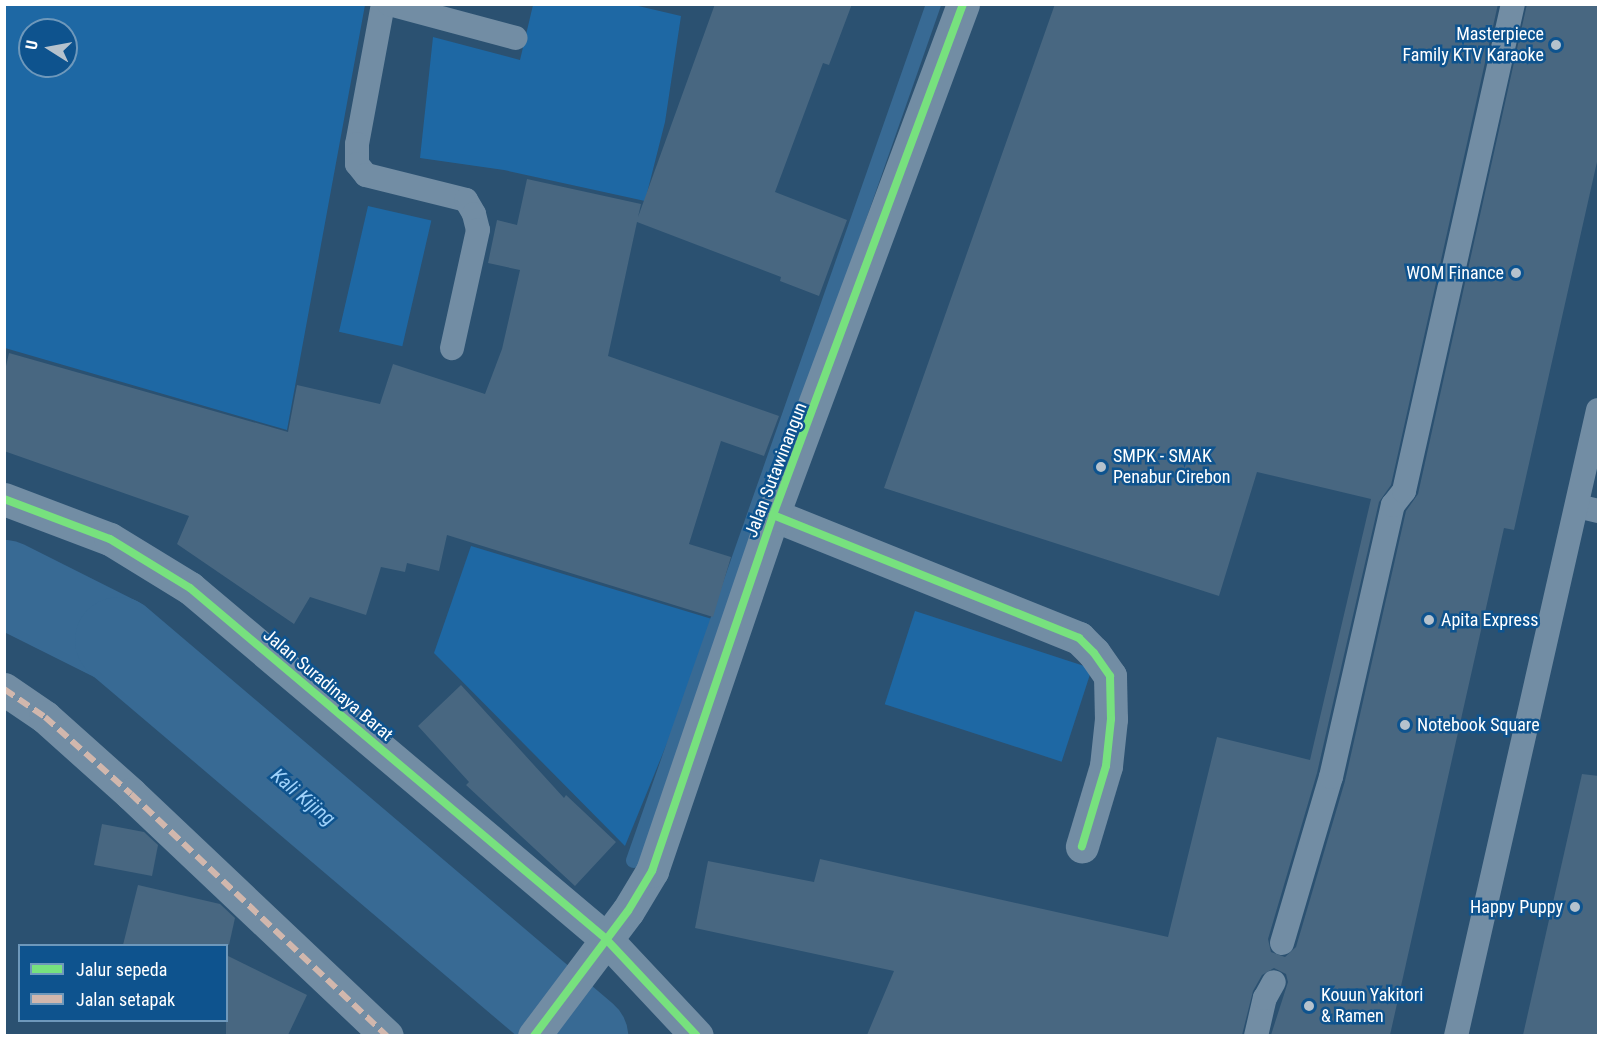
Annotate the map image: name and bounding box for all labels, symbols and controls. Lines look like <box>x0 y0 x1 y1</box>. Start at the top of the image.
north arrow <box>18 18 78 78</box>
place label: Masterpiece Family KTV Karaoke <box>1402 24 1544 66</box>
marker: Masterpiece Family KTV Karaoke <box>1549 38 1563 52</box>
text: U <box>22 39 42 51</box>
place label: WOM Finance <box>1406 262 1504 284</box>
marker: WOM Finance <box>1509 266 1523 280</box>
street label: Jalan Sutawinangun <box>740 399 812 541</box>
place label: SMPK - SMAK Penabur Cirebon <box>1113 446 1231 488</box>
marker: SMPK - SMAK Penabur Cirebon <box>1094 460 1108 474</box>
place label: Apita Express <box>1441 609 1538 631</box>
marker: Apita Express <box>1422 613 1436 627</box>
street label: Jalan Suradinaya Barat <box>259 624 397 746</box>
place label: Notebook Square <box>1417 714 1540 736</box>
marker: Notebook Square <box>1398 718 1412 732</box>
water label: Kali Kijing <box>266 763 340 831</box>
place label: Happy Puppy <box>1470 896 1563 918</box>
marker: Happy Puppy <box>1568 900 1582 914</box>
legend <box>18 944 228 1022</box>
text: Jalur sepeda <box>76 959 167 980</box>
place label: Kouun Yakitori & Ramen <box>1321 985 1423 1028</box>
text: Jalan setapak <box>76 989 175 1010</box>
marker: Kouun Yakitori & Ramen <box>1302 999 1316 1013</box>

